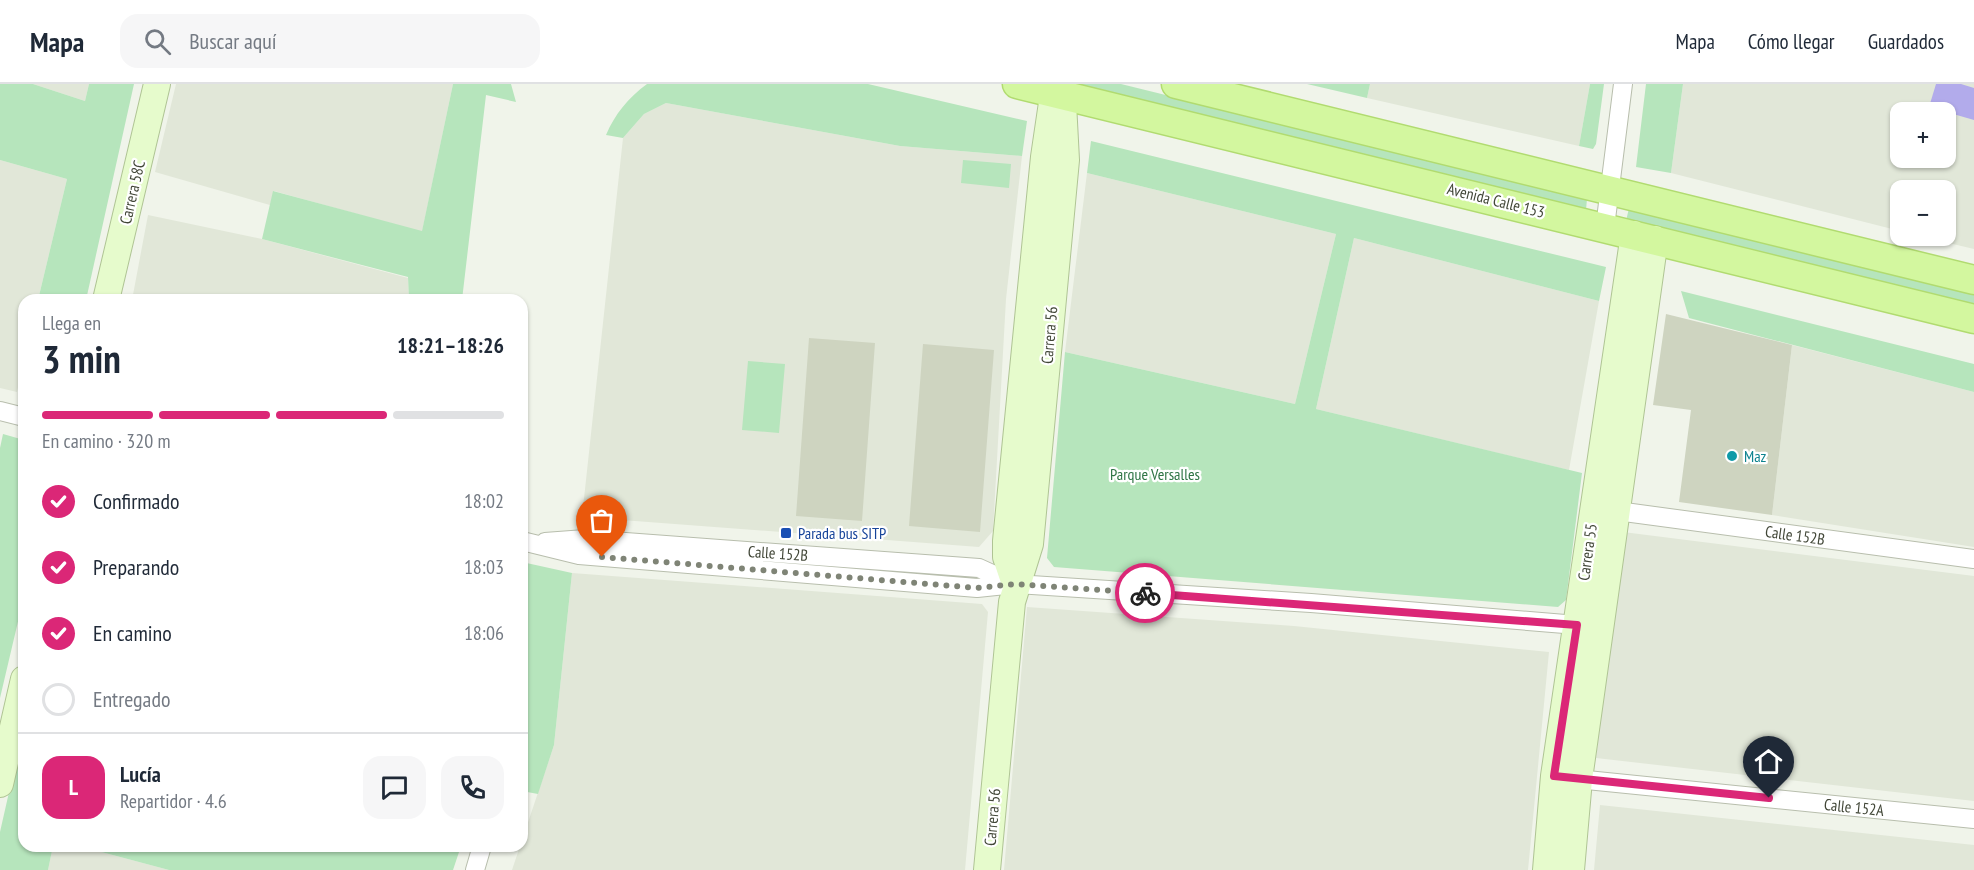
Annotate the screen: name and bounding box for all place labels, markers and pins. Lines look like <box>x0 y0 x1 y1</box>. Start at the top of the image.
place label: Maz <box>1744 446 1767 466</box>
marker: Maz <box>1725 449 1739 463</box>
pin <box>576 495 627 557</box>
place label: Parada bus SITP <box>798 523 886 543</box>
marker: Parada bus SITP <box>779 526 793 540</box>
pin <box>1743 736 1794 798</box>

